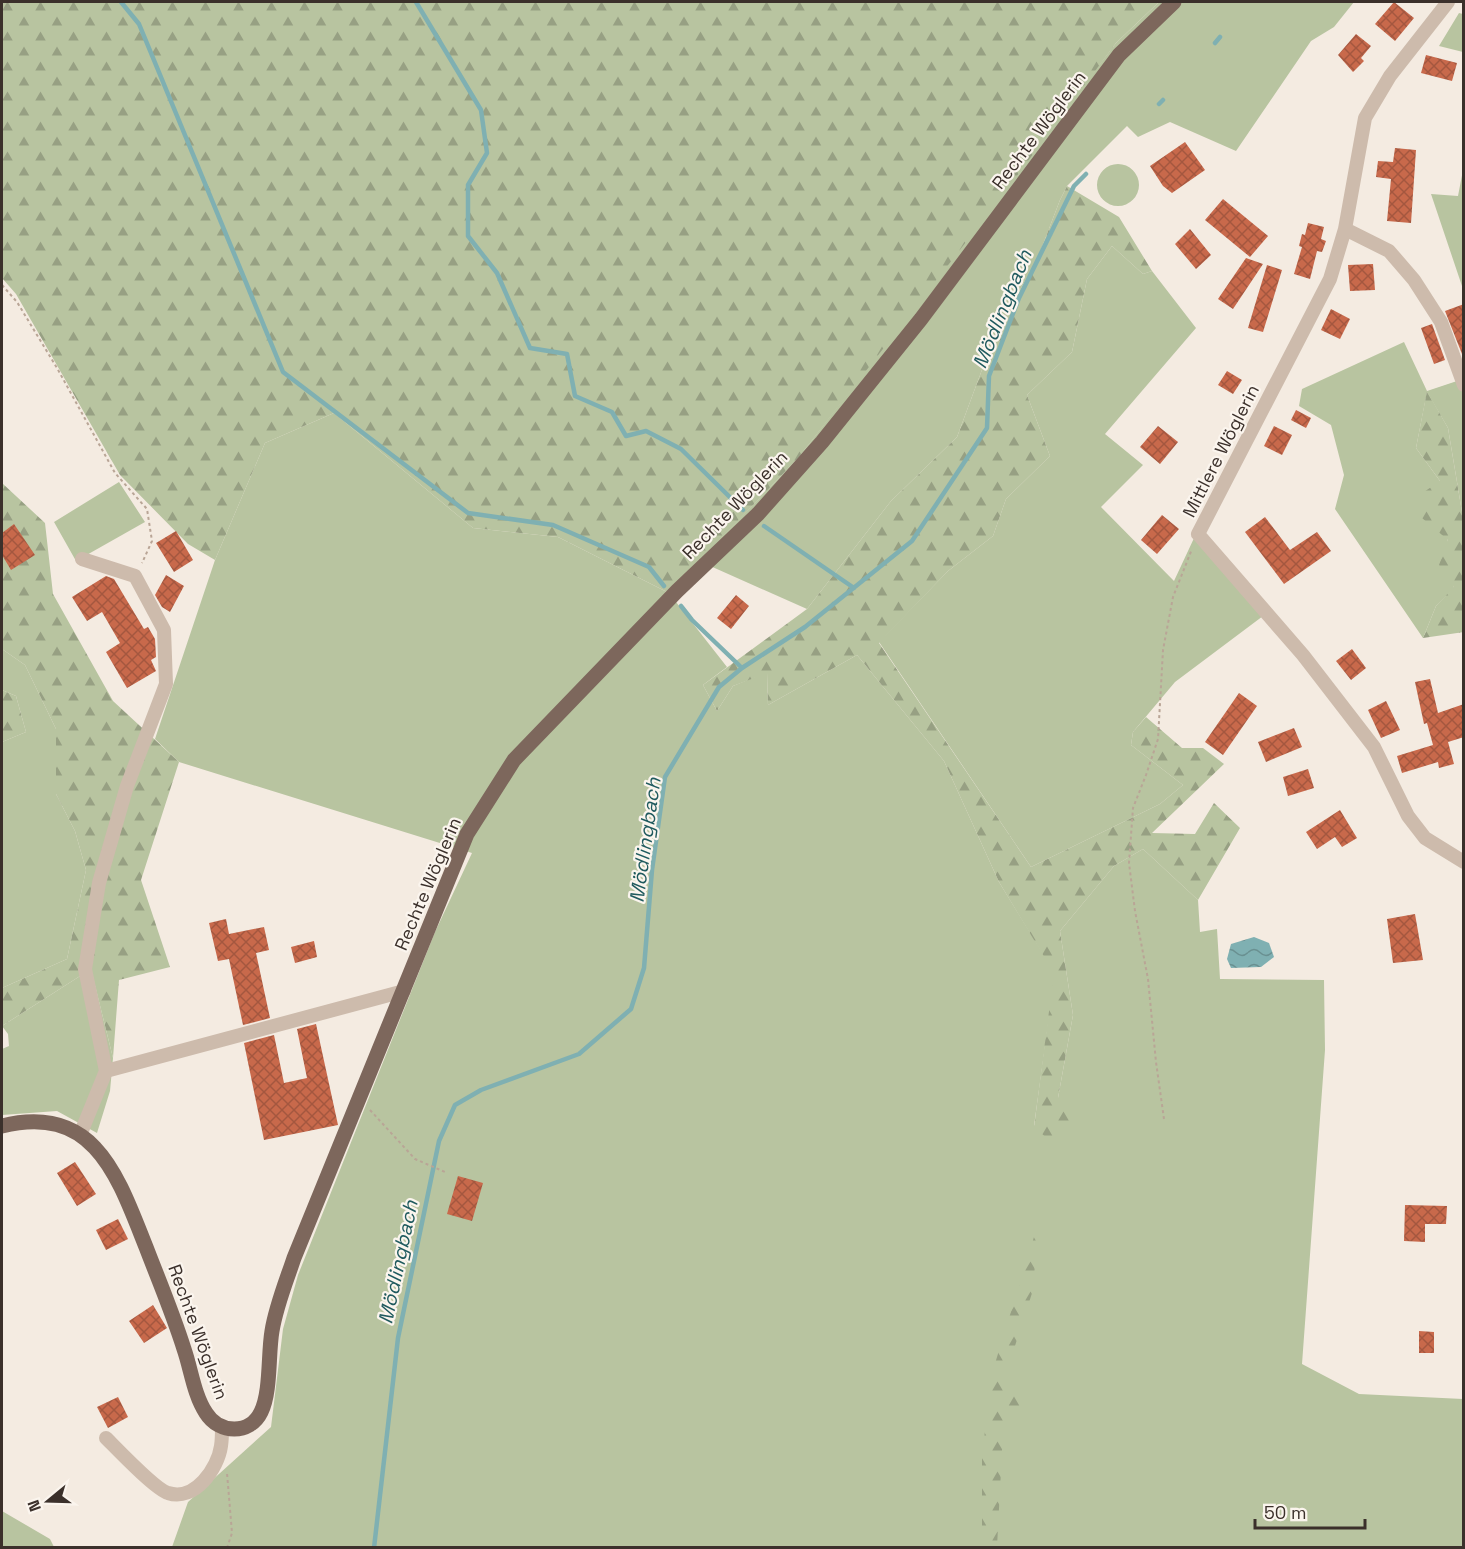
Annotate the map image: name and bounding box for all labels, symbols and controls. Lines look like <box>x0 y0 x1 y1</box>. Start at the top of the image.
street label: Rechte Wöglerin <box>987 66 1091 193</box>
water label: Mödlingbach <box>966 245 1038 372</box>
street label: Mittlere Wöglerin <box>1177 380 1264 521</box>
street label: Rechte Wöglerin <box>677 446 792 564</box>
water label: Mödlingbach <box>623 775 667 904</box>
street label: Rechte Wöglerin <box>389 814 466 954</box>
water label: Mödlingbach <box>372 1197 424 1326</box>
street label: Rechte Wöglerin <box>163 1261 234 1403</box>
north arrow <box>18 1471 78 1531</box>
scale bar <box>1255 1492 1364 1530</box>
text: N <box>23 1497 46 1514</box>
text: 50 m <box>1264 1501 1306 1524</box>

